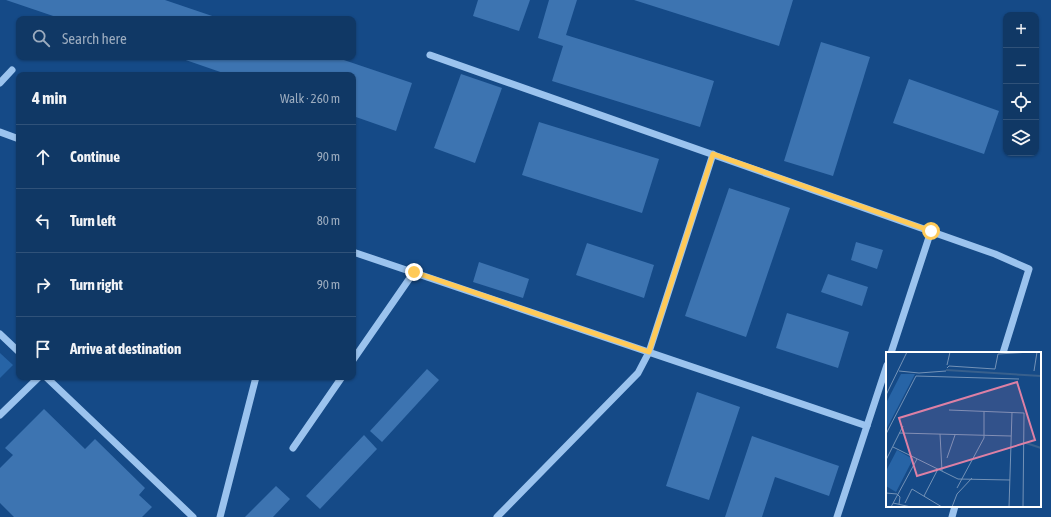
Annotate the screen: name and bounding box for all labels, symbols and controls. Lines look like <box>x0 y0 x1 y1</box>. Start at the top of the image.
map controls <box>1003 12 1039 156</box>
button: + <box>1003 12 1039 48</box>
search box <box>16 16 356 60</box>
icon: search <box>30 27 52 49</box>
text: Search here <box>62 30 127 47</box>
button: − <box>1003 48 1039 84</box>
button: locate <box>1003 84 1039 120</box>
text: 4 min <box>32 88 67 108</box>
text: Walk · 260 m <box>280 91 340 106</box>
button: layers <box>1003 120 1039 156</box>
icon: ahead <box>32 146 54 168</box>
text: Continue <box>70 148 120 165</box>
text: 90 m <box>317 149 340 164</box>
icon: left <box>32 210 54 232</box>
text: Turn left <box>70 212 116 229</box>
text: 80 m <box>317 213 340 228</box>
route start <box>922 222 940 240</box>
route end <box>405 263 423 281</box>
icon: right <box>32 274 54 296</box>
text: Turn right <box>70 276 123 293</box>
text: 90 m <box>317 277 340 292</box>
icon: arrive <box>32 338 54 360</box>
text: Arrive at destination <box>70 340 181 357</box>
inset map <box>886 352 1041 507</box>

